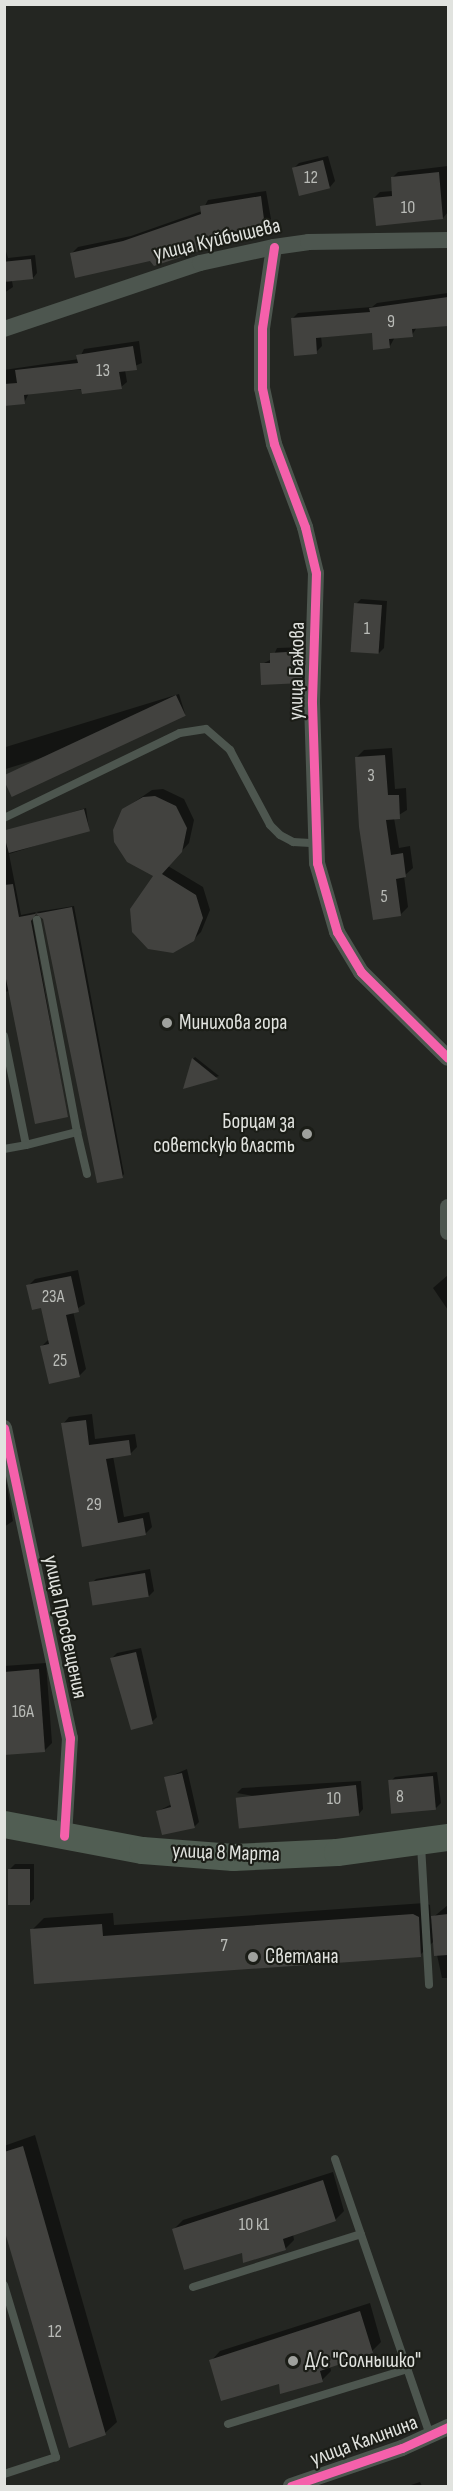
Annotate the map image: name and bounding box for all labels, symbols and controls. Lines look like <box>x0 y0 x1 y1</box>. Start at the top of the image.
house number: 12 <box>304 167 318 189</box>
house number: 10 <box>401 197 415 219</box>
street label: улица Куйбышева <box>151 213 283 267</box>
house number: 9 <box>387 311 395 333</box>
house number: 13 <box>96 360 110 382</box>
house number: 1 <box>364 618 370 640</box>
street label: улица Бажова <box>284 622 310 720</box>
house number: 3 <box>367 765 375 787</box>
house number: 5 <box>380 886 388 908</box>
place label: Минихова гора <box>179 1010 287 1036</box>
marker: Минихова гора <box>160 1016 174 1030</box>
place label: Борцам за советскую власть <box>153 1109 295 1159</box>
marker: Борцам за советскую власть <box>300 1127 314 1141</box>
house number: 23А <box>42 1286 64 1308</box>
house number: 25 <box>53 1350 67 1372</box>
house number: 29 <box>86 1494 102 1516</box>
street label: улица Просвещения <box>38 1553 92 1701</box>
house number: 16А <box>12 1701 34 1723</box>
house number: 8 <box>396 1786 404 1808</box>
house number: 10 <box>327 1788 341 1810</box>
street label: улица 8 Марта <box>172 1839 280 1867</box>
house number: 7 <box>220 1935 228 1957</box>
place label: Светлана <box>265 1944 338 1970</box>
marker: Светлана <box>246 1950 260 1964</box>
house number: 10 к1 <box>239 2214 269 2236</box>
house number: 12 <box>48 2321 62 2343</box>
place label: Д/с "Солнышко" <box>305 2348 421 2374</box>
marker: Д/с "Солнышко" <box>286 2354 300 2368</box>
street label: улица Калинина <box>307 2410 421 2472</box>

